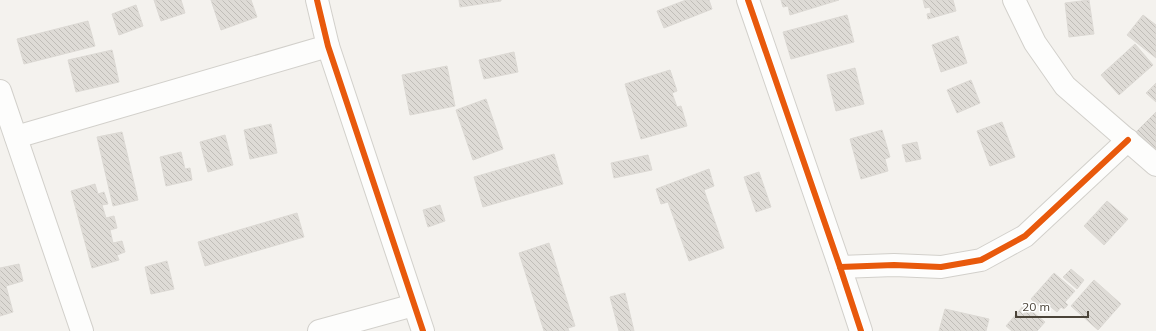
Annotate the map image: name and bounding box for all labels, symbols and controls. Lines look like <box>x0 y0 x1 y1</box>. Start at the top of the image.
scale bar <box>1016 293 1088 319</box>
text: 20 m <box>1022 299 1050 314</box>

